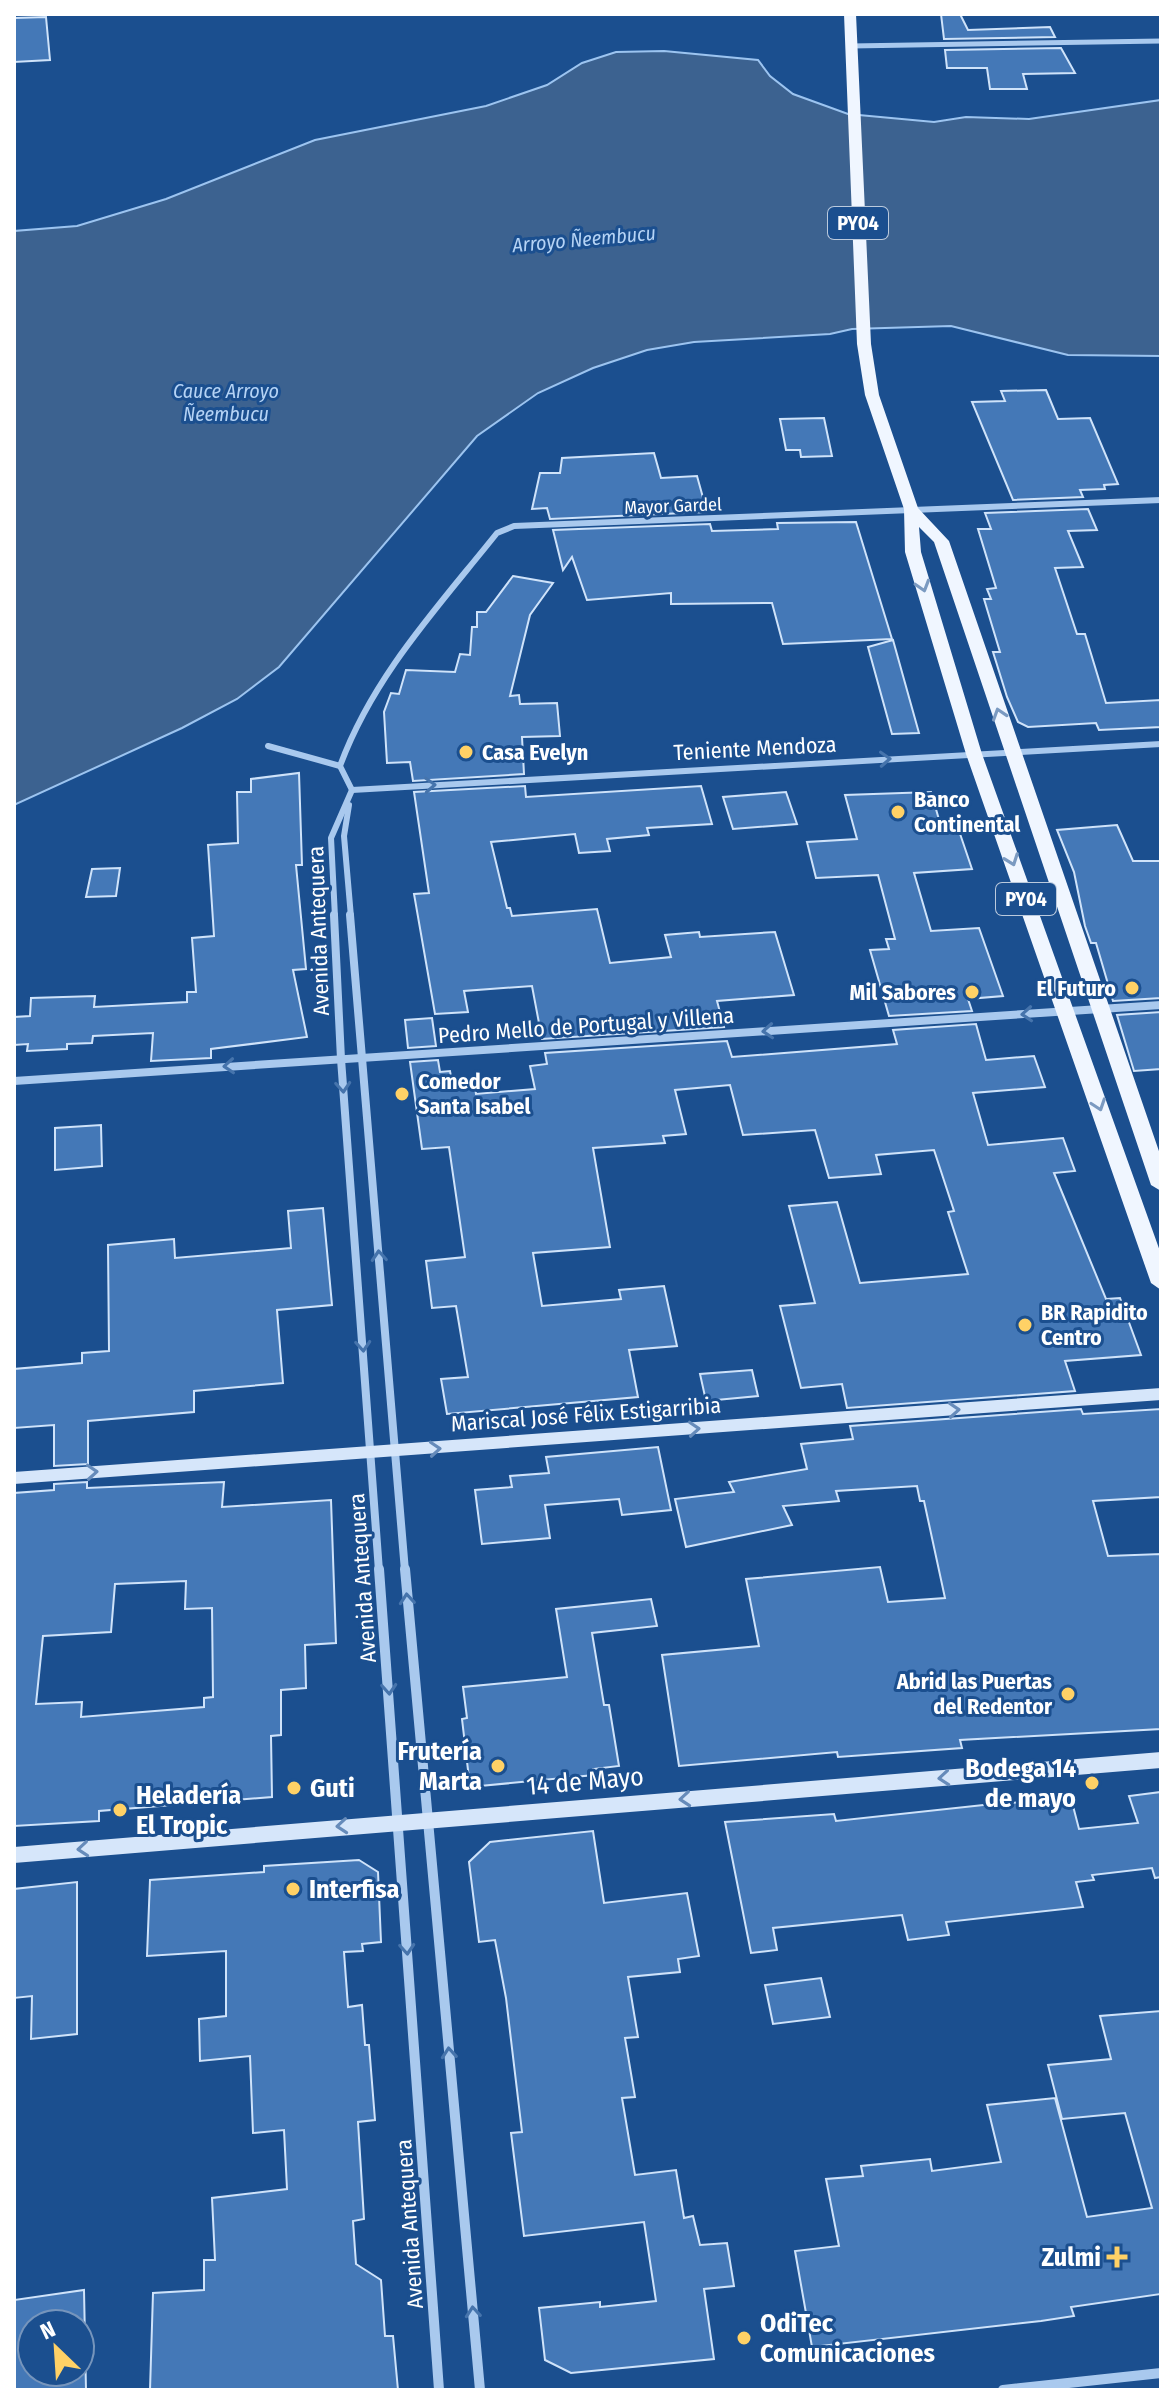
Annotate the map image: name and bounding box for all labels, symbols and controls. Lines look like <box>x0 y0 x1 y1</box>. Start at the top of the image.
road number: PY04 <box>828 207 888 239</box>
water label: Arroyo Ñeembucu <box>510 221 657 257</box>
water label: Cauce Arroyo Ñeembucu <box>173 379 279 426</box>
street label: Mayor Gardel <box>624 493 722 519</box>
one-way arrow <box>914 579 930 592</box>
one-way arrow <box>992 708 1008 722</box>
street label: Teniente Mendoza <box>673 731 837 766</box>
place label: Casa Evelyn <box>482 739 588 766</box>
marker: Casa Evelyn <box>457 743 475 761</box>
one-way arrow <box>879 751 892 768</box>
one-way arrow <box>424 777 437 794</box>
place label: Banco Continental <box>914 786 1021 838</box>
marker: Banco Continental <box>889 803 907 821</box>
street label: Avenida Antequera <box>302 846 335 1016</box>
one-way arrow <box>1002 852 1019 866</box>
road number: PY04 <box>996 883 1056 915</box>
place label: El Futuro <box>1037 975 1116 1002</box>
place label: Mil Sabores <box>850 979 956 1006</box>
marker: El Futuro <box>1123 979 1141 997</box>
marker: Mil Sabores <box>963 983 981 1001</box>
street label: Pedro Mello de Portugal y Villena <box>437 1002 735 1049</box>
one-way arrow <box>1020 1005 1033 1022</box>
one-way arrow <box>761 1022 774 1039</box>
one-way arrow <box>222 1057 235 1074</box>
place label: Comedor Santa Isabel <box>418 1068 531 1120</box>
one-way arrow <box>334 1081 351 1094</box>
marker: Comedor Santa Isabel <box>393 1085 411 1103</box>
one-way arrow <box>1090 1097 1106 1111</box>
one-way arrow <box>371 1250 388 1263</box>
place label: BR Rapidito Centro <box>1041 1299 1148 1351</box>
marker: BR Rapidito Centro <box>1016 1316 1034 1334</box>
one-way arrow <box>354 1340 371 1353</box>
street label: Mariscal José Félix Estigarribia <box>450 1392 722 1437</box>
one-way arrow <box>947 1402 960 1419</box>
one-way arrow <box>688 1421 701 1438</box>
one-way arrow <box>429 1441 442 1458</box>
one-way arrow <box>86 1464 99 1481</box>
street label: Avenida Antequera <box>343 1492 382 1664</box>
one-way arrow <box>399 1592 416 1605</box>
place label: Abrid las Puertas del Redentor <box>896 1668 1053 1720</box>
one-way arrow <box>380 1683 397 1696</box>
marker: Abrid las Puertas del Redentor <box>1059 1685 1077 1703</box>
place label: Frutería Marta <box>397 1736 482 1797</box>
place label: Bodega 14 de mayo <box>965 1753 1076 1814</box>
marker: Frutería Marta <box>489 1757 507 1775</box>
street label: 14 de Mayo <box>525 1761 645 1802</box>
one-way arrow <box>937 1769 950 1786</box>
place label: Guti <box>310 1773 355 1804</box>
marker: Bodega 14 de mayo <box>1083 1774 1101 1792</box>
marker: Guti <box>285 1779 303 1797</box>
place label: Heladería El Tropic <box>136 1780 241 1841</box>
one-way arrow <box>678 1790 691 1807</box>
marker: Heladería El Tropic <box>111 1801 129 1819</box>
one-way arrow <box>335 1817 348 1834</box>
one-way arrow <box>76 1840 89 1857</box>
place label: Interfisa <box>309 1874 400 1905</box>
marker: Interfisa <box>284 1880 302 1898</box>
one-way arrow <box>398 1943 415 1956</box>
one-way arrow <box>440 2046 457 2059</box>
street label: Avenida Antequera <box>390 2138 429 2310</box>
place label: Zulmi <box>1041 2242 1101 2273</box>
marker: Zulmi <box>1108 2248 1126 2266</box>
one-way arrow <box>464 2305 481 2318</box>
north arrow <box>16 2308 96 2388</box>
place label: OdiTec Comunicaciones <box>760 2308 935 2369</box>
text: N <box>36 2315 59 2345</box>
marker: OdiTec Comunicaciones <box>735 2329 753 2347</box>

